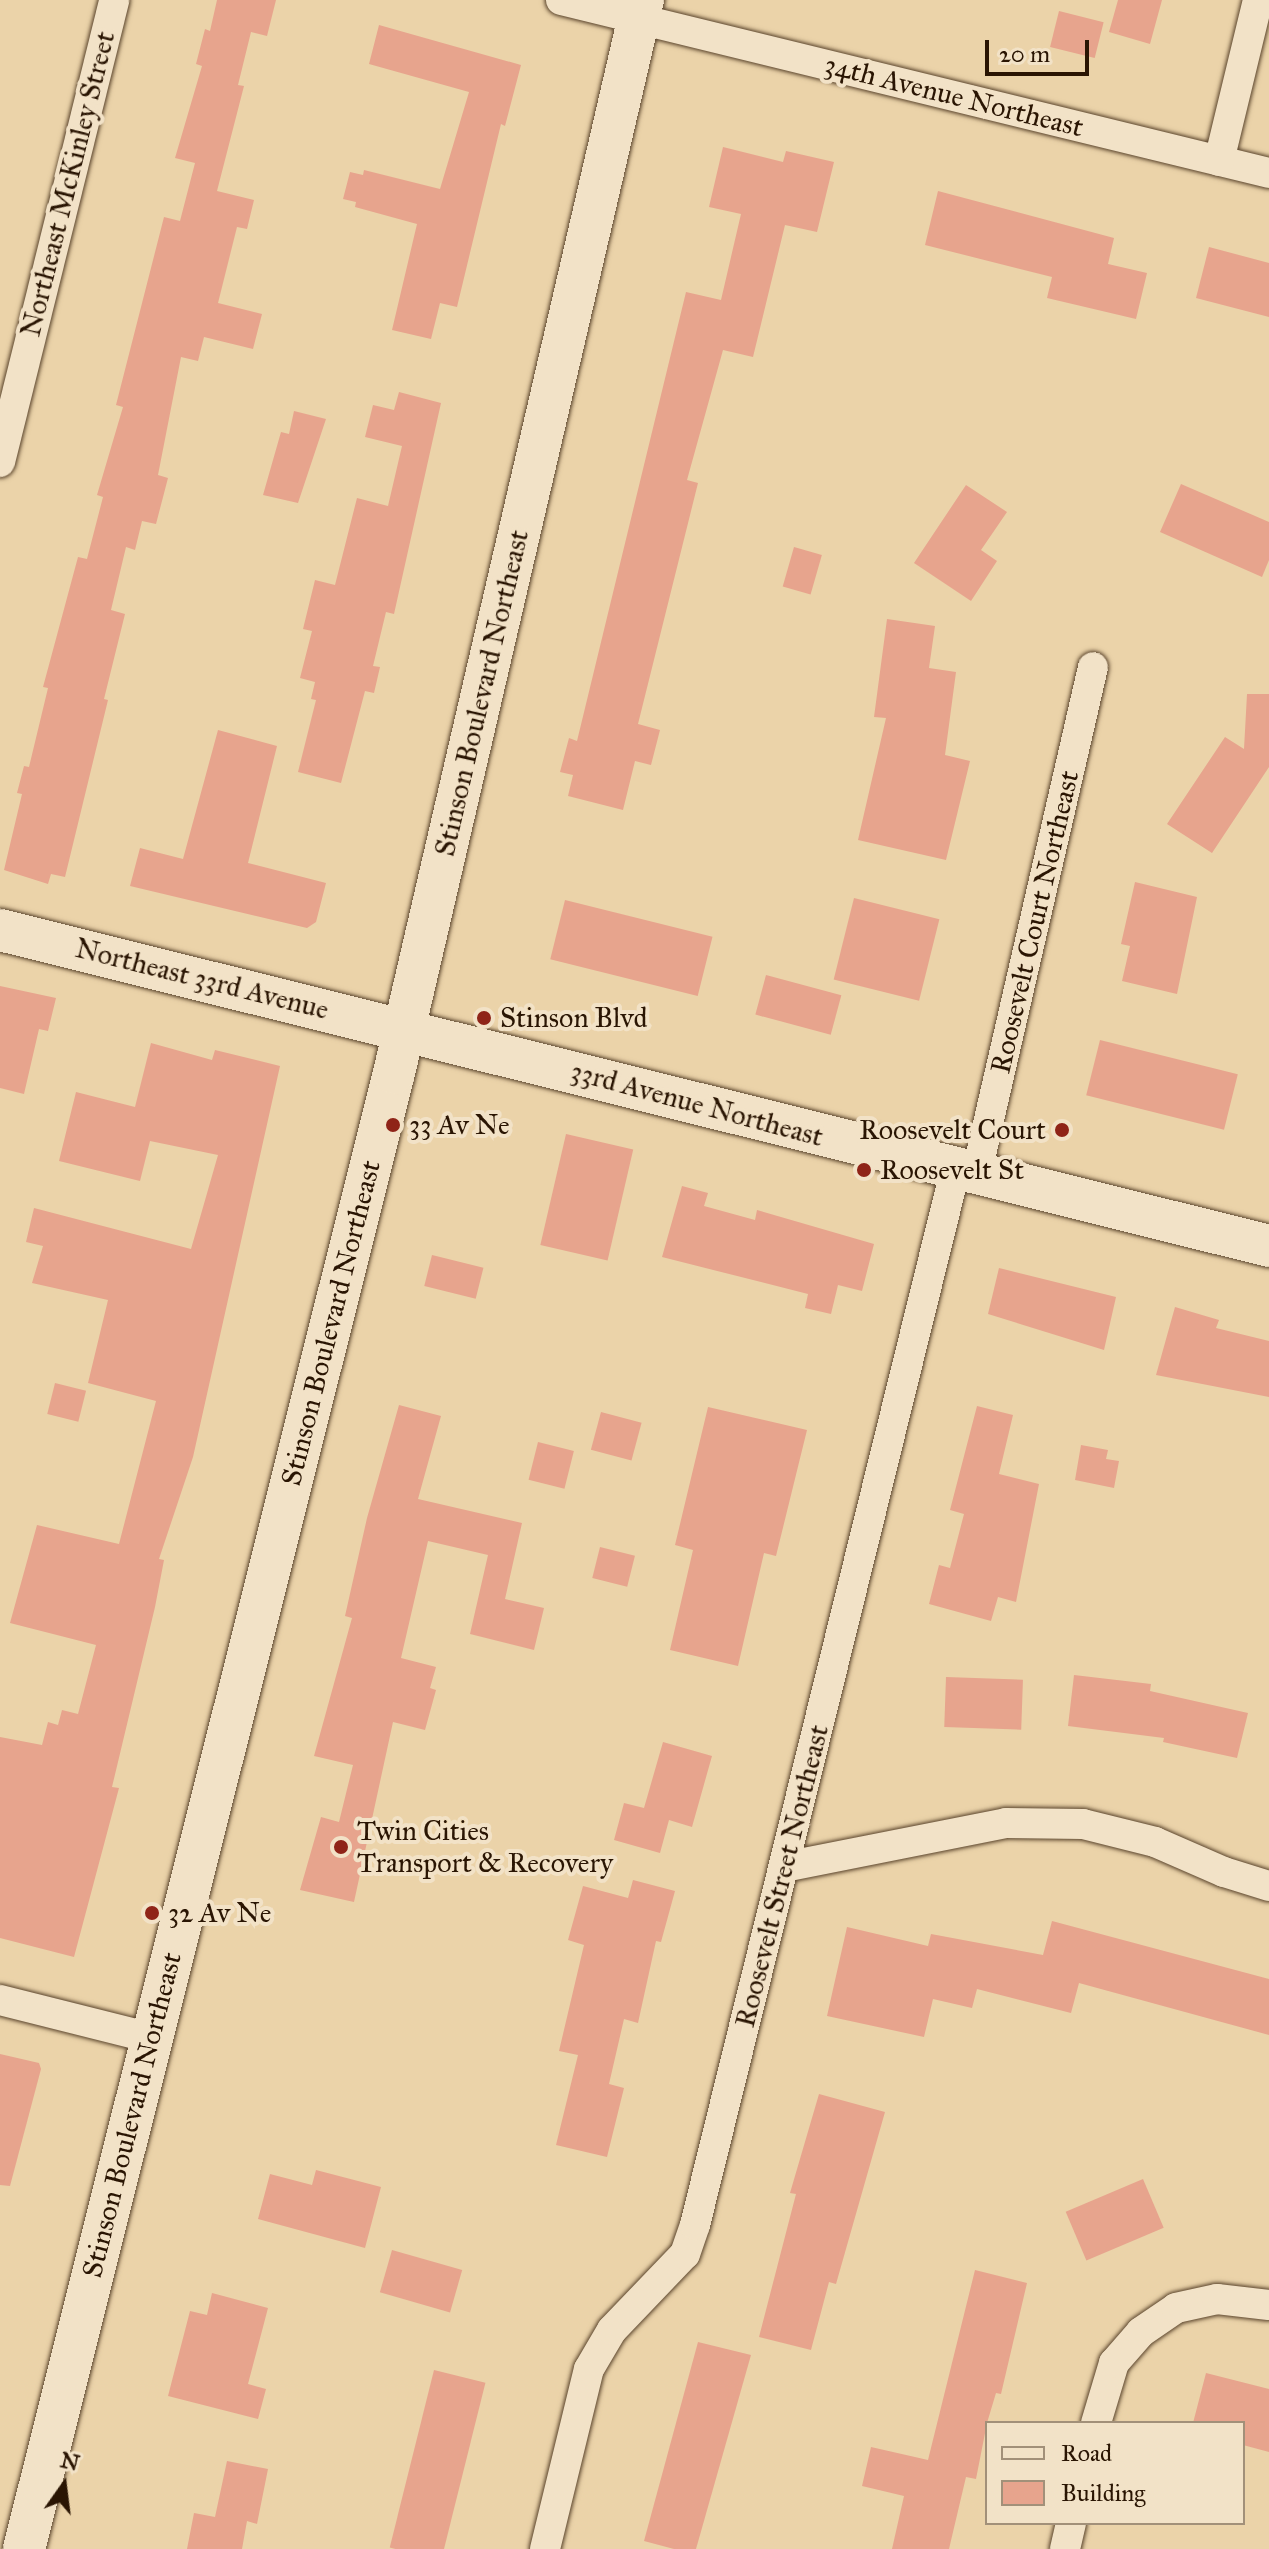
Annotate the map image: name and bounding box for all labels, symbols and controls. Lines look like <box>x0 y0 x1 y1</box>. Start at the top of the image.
scale bar <box>989 24 1093 74</box>
street label: Northeast McKinley Street <box>14 28 122 340</box>
text: 20 m <box>999 39 1050 69</box>
street label: 34th Avenue Northeast <box>821 48 1087 144</box>
street label: Stinson Boulevard Northeast <box>428 526 536 860</box>
street label: Roosevelt Court Northeast <box>984 767 1086 1077</box>
street label: Northeast 33rd Avenue <box>72 931 332 1027</box>
place label: Stinson Blvd <box>500 1001 648 1035</box>
marker: Stinson Blvd <box>475 1009 493 1027</box>
street label: 33rd Avenue Northeast <box>567 1054 827 1154</box>
place label: 33 Av Ne <box>409 1108 510 1142</box>
place label: Roosevelt Court <box>859 1113 1046 1147</box>
marker: 33 Av Ne <box>384 1116 402 1134</box>
marker: Roosevelt Court <box>1053 1121 1071 1139</box>
place label: Roosevelt St <box>880 1153 1024 1187</box>
street label: Stinson Boulevard Northeast <box>274 1157 388 1489</box>
marker: Roosevelt St <box>855 1161 873 1179</box>
street label: Roosevelt Street Northeast <box>728 1721 836 2031</box>
place label: Twin Cities Transport & Recovery <box>357 1814 613 1880</box>
marker: Twin Cities Transport & Recovery <box>332 1838 350 1856</box>
place label: 32 Av Ne <box>168 1896 271 1930</box>
marker: 32 Av Ne <box>143 1904 161 1922</box>
street label: Stinson Boulevard Northeast <box>75 1949 189 2281</box>
legend <box>985 2421 1245 2525</box>
text: Road <box>1061 2438 1112 2468</box>
north arrow <box>24 2445 104 2525</box>
text: N <box>58 2446 82 2477</box>
text: Building <box>1061 2478 1146 2508</box>

